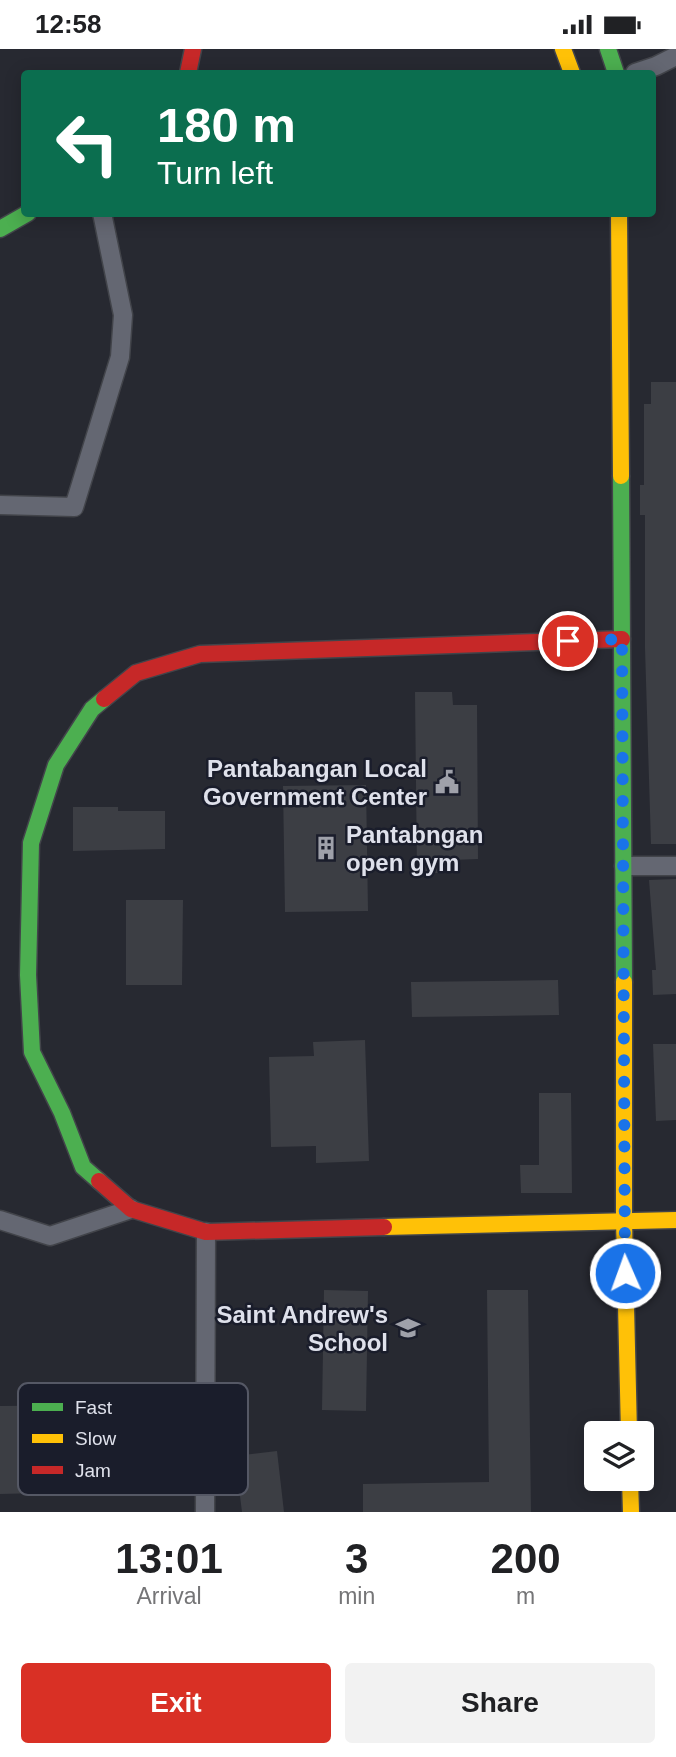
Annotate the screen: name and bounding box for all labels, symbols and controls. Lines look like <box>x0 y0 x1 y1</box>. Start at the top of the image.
text: 12:58 <box>35 9 102 39</box>
icon: left <box>42 98 133 189</box>
text: 180 m <box>157 98 296 152</box>
text: Turn left <box>157 155 273 191</box>
pin <box>538 611 598 671</box>
icon: arrive <box>549 622 587 660</box>
place label: Pantabangan Local Government Center <box>203 755 427 810</box>
public building icon: Pantabangan Local Government Center <box>433 768 461 796</box>
place label: Pantabngan open gym <box>346 821 483 876</box>
building icon: Pantabngan open gym <box>312 834 340 862</box>
position arrow <box>588 1236 662 1310</box>
place label: Saint Andrew's School <box>216 1301 388 1356</box>
school or university icon: Saint Andrew's School <box>394 1314 422 1342</box>
legend <box>18 1383 248 1495</box>
text: Fast <box>75 1397 113 1418</box>
map controls <box>584 1421 654 1491</box>
button: layers <box>584 1421 654 1491</box>
text: Slow <box>75 1428 116 1449</box>
text: Jam <box>75 1460 111 1481</box>
text: 13:01 <box>115 1535 223 1582</box>
text: 3 <box>345 1535 368 1582</box>
text: 200 <box>491 1535 561 1582</box>
text: Arrival <box>136 1583 202 1609</box>
text: min <box>338 1583 375 1609</box>
text: m <box>516 1583 535 1609</box>
button: Exit <box>21 1663 331 1743</box>
button: Share <box>345 1663 655 1743</box>

